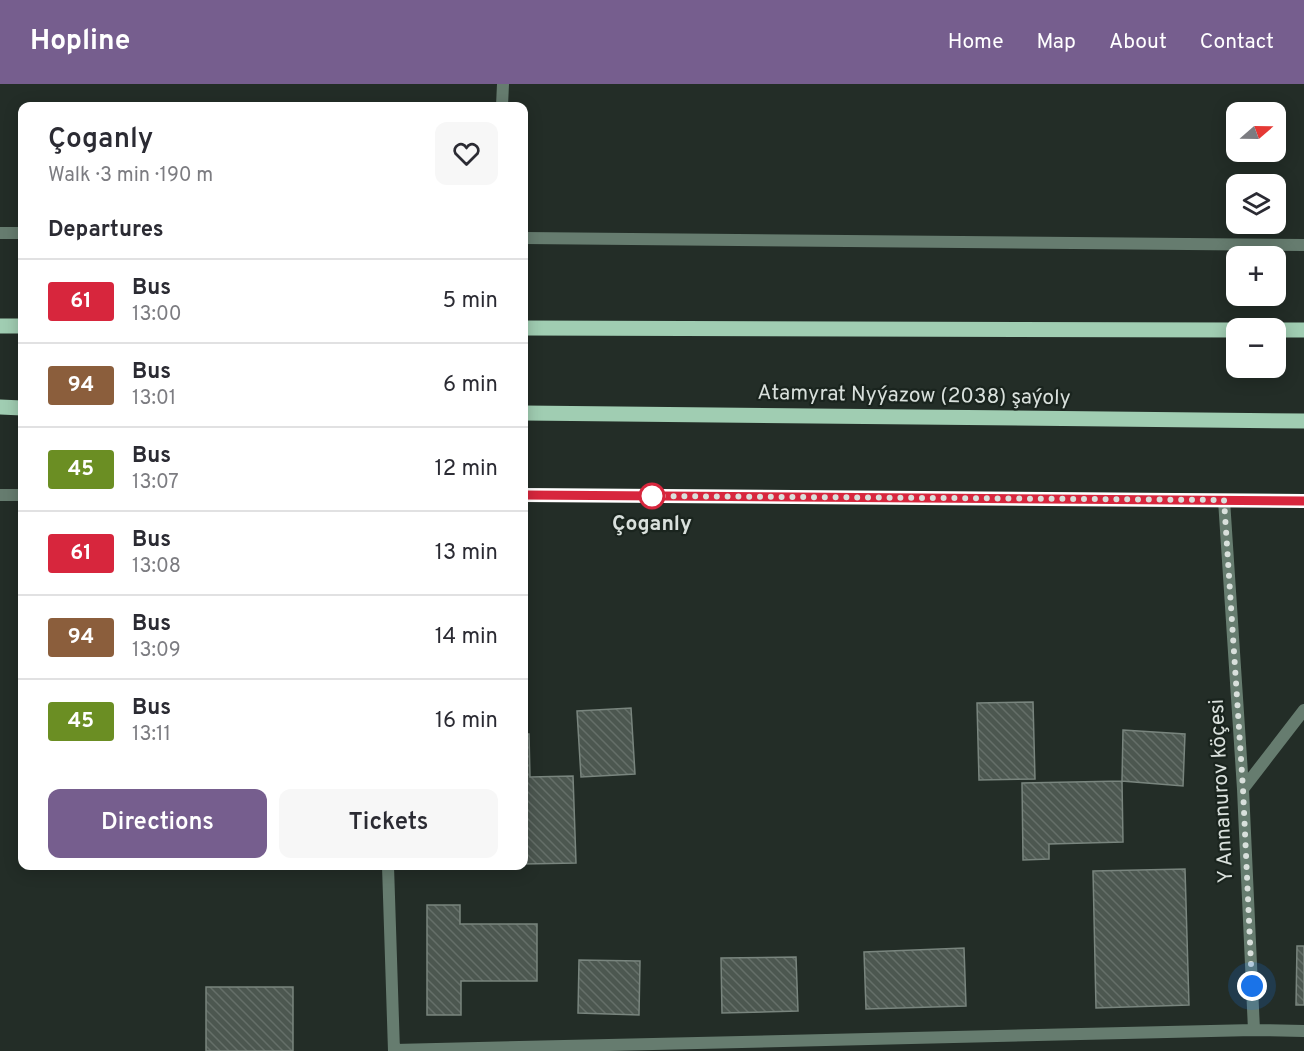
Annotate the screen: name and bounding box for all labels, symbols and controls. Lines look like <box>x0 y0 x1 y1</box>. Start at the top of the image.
text: Hopline <box>30 24 130 60</box>
text: Home <box>948 29 1004 56</box>
text: Map <box>1037 29 1076 56</box>
text: About <box>1109 29 1167 56</box>
text: Contact <box>1200 29 1274 56</box>
north arrow <box>1226 102 1286 162</box>
map controls <box>1226 102 1286 378</box>
text: Çoganly <box>48 122 153 158</box>
button: heart <box>435 122 498 185</box>
text: Walk · 3 min · 190 m <box>48 163 213 189</box>
button: layers <box>1226 174 1286 234</box>
text: Departures <box>48 217 164 244</box>
button: + <box>1226 246 1286 306</box>
text: Bus <box>132 275 171 302</box>
text: 61 <box>70 288 92 315</box>
text: 5 min <box>443 288 498 315</box>
text: 13:00 <box>132 302 182 328</box>
button: − <box>1226 318 1286 378</box>
text: Bus <box>132 359 171 386</box>
text: 94 <box>68 372 94 399</box>
text: 6 min <box>443 372 498 399</box>
street label: Atamyrat Nyýazow (2038) şaýoly <box>757 380 1071 412</box>
text: 13:01 <box>132 386 176 412</box>
text: Bus <box>132 443 171 470</box>
text: 45 <box>68 456 94 483</box>
text: 12 min <box>435 456 498 483</box>
text: 13:07 <box>132 470 179 496</box>
marker: Çoganly <box>639 483 665 509</box>
place label: Çoganly <box>612 511 692 538</box>
text: Bus <box>132 527 171 554</box>
text: 61 <box>70 540 92 567</box>
text: 13 min <box>435 540 498 567</box>
text: 13:08 <box>132 554 181 580</box>
text: Bus <box>132 611 171 638</box>
text: 94 <box>68 624 94 651</box>
text: 14 min <box>435 624 498 651</box>
text: 13:09 <box>132 638 181 664</box>
text: Bus <box>132 695 171 722</box>
street label: Y Annanurov köçesi <box>1204 698 1240 884</box>
text: 45 <box>68 708 94 735</box>
text: 16 min <box>435 708 498 735</box>
text: 13:11 <box>132 722 171 748</box>
button: Directions <box>48 789 267 858</box>
button: Tickets <box>279 789 498 858</box>
your location <box>1237 971 1267 1001</box>

